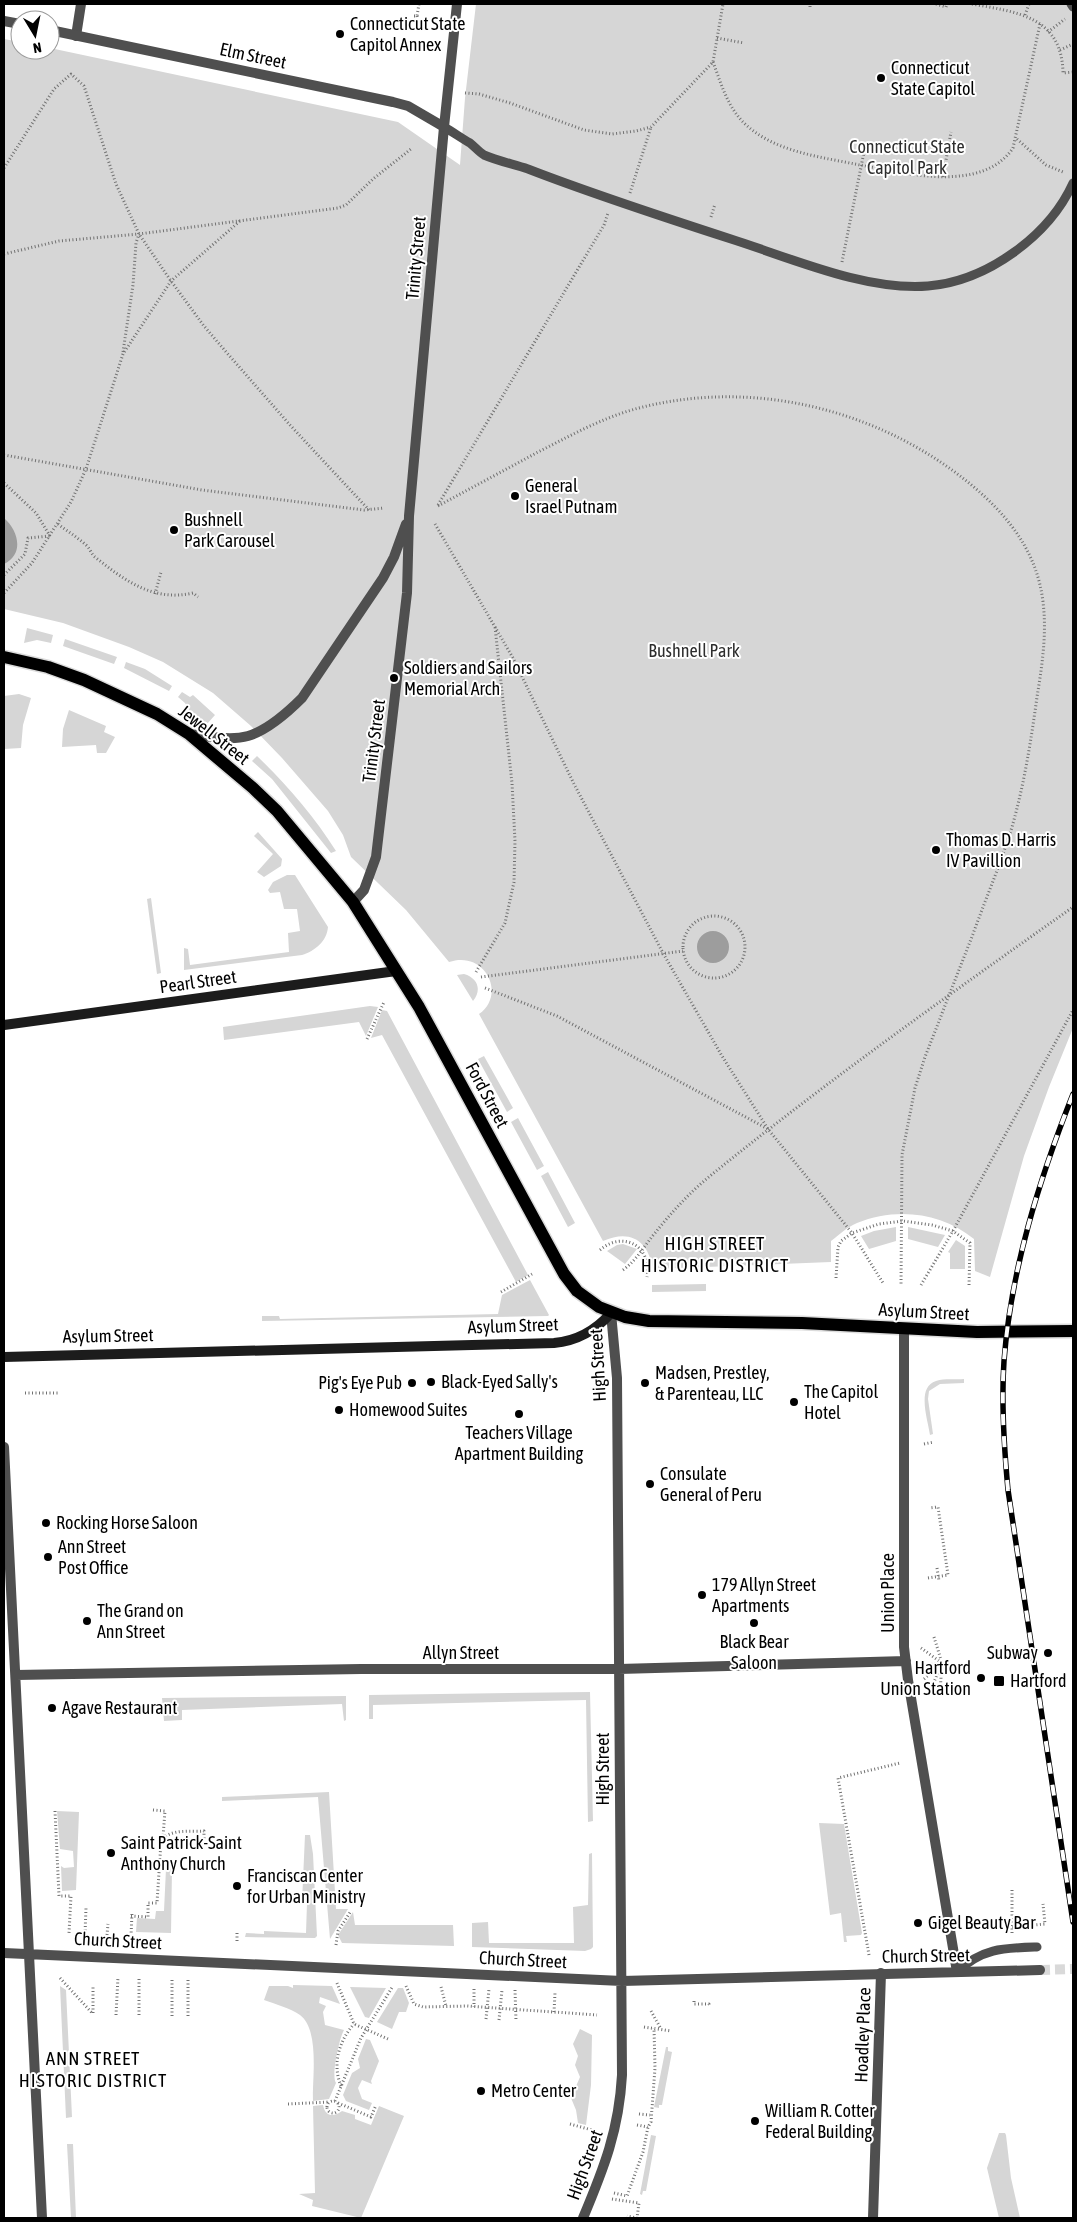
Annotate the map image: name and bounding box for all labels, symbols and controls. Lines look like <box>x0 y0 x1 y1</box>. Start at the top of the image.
north arrow <box>10 10 60 60</box>
place label: Connecticut State Capitol Annex <box>350 13 465 55</box>
marker: Connecticut State Capitol Annex <box>334 28 346 40</box>
street label: Elm Street <box>218 38 288 73</box>
text: N <box>32 39 43 56</box>
place label: Connecticut State Capitol <box>891 57 975 99</box>
marker: Connecticut State Capitol <box>875 72 887 84</box>
park label: Connecticut State Capitol Park <box>849 136 965 178</box>
street label: Trinity Street <box>401 215 430 301</box>
place label: General Israel Putnam <box>525 475 617 517</box>
marker: General Israel Putnam <box>509 490 521 502</box>
place label: Bushnell Park Carousel <box>184 509 275 551</box>
marker: Bushnell Park Carousel <box>168 524 180 536</box>
park label: Bushnell Park <box>648 640 740 661</box>
place label: Soldiers and Sailors Memorial Arch <box>404 657 532 699</box>
marker: Soldiers and Sailors Memorial Arch <box>388 672 400 684</box>
street label: Trinity Street <box>358 698 389 784</box>
street label: Jewell Street <box>175 700 254 769</box>
place label: Thomas D. Harris IV Pavillion <box>946 829 1056 871</box>
marker: Thomas D. Harris IV Pavillion <box>930 844 942 856</box>
street label: Pearl Street <box>158 966 238 997</box>
street label: Ford Street <box>461 1058 513 1131</box>
district label: HIGH STREET HISTORIC DISTRICT <box>641 1232 789 1276</box>
street label: Asylum Street <box>878 1299 970 1324</box>
street label: Asylum Street <box>467 1313 559 1338</box>
street label: Asylum Street <box>62 1324 154 1347</box>
street label: High Street <box>585 1328 610 1402</box>
place label: Madsen, Prestley, & Parenteau, LLC <box>655 1362 769 1404</box>
place label: Black-Eyed Sally's <box>441 1371 558 1392</box>
place label: Pig's Eye Pub <box>318 1372 402 1393</box>
marker: Black-Eyed Sally's <box>425 1376 437 1388</box>
marker: Pig's Eye Pub <box>406 1377 418 1389</box>
marker: Madsen, Prestley, & Parenteau, LLC <box>639 1377 651 1389</box>
place label: The Capitol Hotel <box>804 1381 879 1423</box>
marker: The Capitol Hotel <box>788 1396 800 1408</box>
place label: Homewood Suites <box>349 1399 467 1420</box>
marker: Homewood Suites <box>333 1404 345 1416</box>
marker: Teachers Village Apartment Building <box>513 1408 525 1420</box>
place label: Teachers Village Apartment Building <box>455 1422 584 1464</box>
place label: Consulate General of Peru <box>660 1463 762 1505</box>
marker: Consulate General of Peru <box>644 1478 656 1490</box>
place label: Rocking Horse Saloon <box>56 1512 198 1533</box>
marker: Rocking Horse Saloon <box>40 1517 52 1529</box>
place label: Ann Street Post Office <box>58 1536 128 1578</box>
marker: Ann Street Post Office <box>42 1551 54 1563</box>
street label: Union Place <box>877 1553 898 1633</box>
place label: 179 Allyn Street Apartments <box>712 1574 816 1616</box>
marker: 179 Allyn Street Apartments <box>696 1589 708 1601</box>
place label: The Grand on Ann Street <box>97 1600 184 1642</box>
marker: The Grand on Ann Street <box>81 1615 93 1627</box>
marker: Black Bear Saloon <box>748 1617 760 1629</box>
place label: Black Bear Saloon <box>719 1631 789 1673</box>
street label: Allyn Street <box>423 1642 499 1663</box>
place label: Subway <box>987 1642 1038 1663</box>
marker: Subway <box>1042 1647 1054 1659</box>
place label: Hartford Union Station <box>880 1657 971 1699</box>
place label: Hartford <box>1010 1670 1066 1691</box>
marker: Hartford Union Station <box>975 1672 987 1684</box>
marker: Hartford <box>992 1674 1006 1688</box>
place label: Agave Restaurant <box>62 1697 177 1718</box>
marker: Agave Restaurant <box>46 1702 58 1714</box>
street label: High Street <box>592 1732 613 1806</box>
place label: Saint Patrick-Saint Anthony Church <box>121 1832 242 1874</box>
marker: Saint Patrick-Saint Anthony Church <box>105 1847 117 1859</box>
place label: Franciscan Center for Urban Ministry <box>247 1865 366 1907</box>
marker: Franciscan Center for Urban Ministry <box>231 1880 243 1892</box>
place label: Gigel Beauty Bar <box>928 1912 1036 1933</box>
marker: Gigel Beauty Bar <box>912 1917 924 1929</box>
street label: Church Street <box>73 1928 163 1953</box>
street label: Church Street <box>882 1944 970 1967</box>
street label: Church Street <box>478 1947 568 1972</box>
street label: Hoadley Place <box>850 1987 875 2083</box>
district label: ANN STREET HISTORIC DISTRICT <box>19 2047 167 2091</box>
place label: Metro Center <box>491 2080 577 2101</box>
marker: Metro Center <box>475 2085 487 2097</box>
place label: William R. Cotter Federal Building <box>765 2100 875 2142</box>
marker: William R. Cotter Federal Building <box>749 2115 761 2127</box>
street label: High Street <box>562 2127 607 2203</box>

